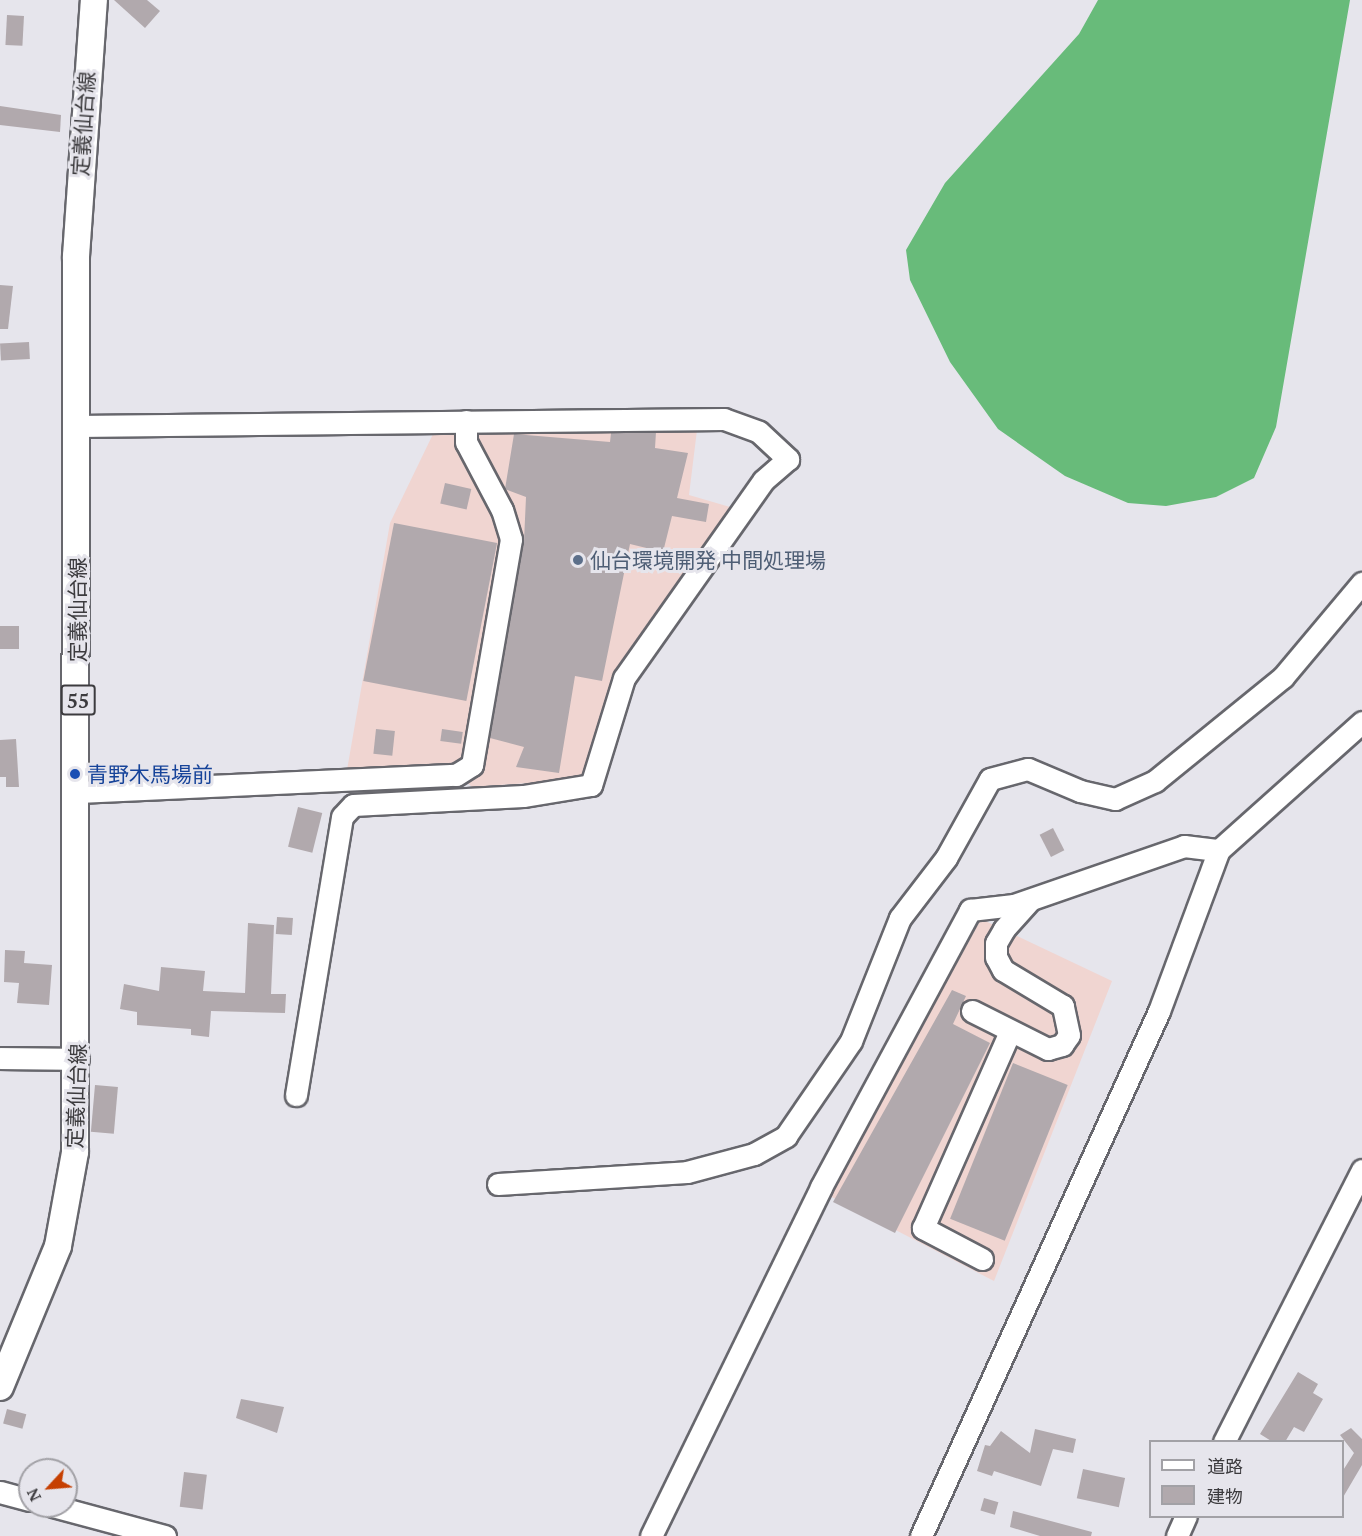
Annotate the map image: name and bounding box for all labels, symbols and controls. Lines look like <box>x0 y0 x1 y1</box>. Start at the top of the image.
street label: 定義仙台線 <box>67 71 99 177</box>
place label: 仙台環境開発 中間処理場 <box>590 547 826 573</box>
marker: 仙台環境開発 中間処理場 <box>571 553 585 567</box>
street label: 定義仙台線 <box>64 558 90 662</box>
road number: 55 <box>60 683 96 717</box>
place label: 青野木馬場前 <box>87 761 213 787</box>
marker: 青野木馬場前 <box>68 767 82 781</box>
street label: 定義仙台線 <box>62 1043 90 1149</box>
legend <box>1149 1440 1344 1518</box>
text: 道路 <box>1207 1454 1243 1478</box>
north arrow <box>18 1458 78 1518</box>
text: 建物 <box>1207 1484 1243 1508</box>
text: N <box>21 1485 46 1505</box>

